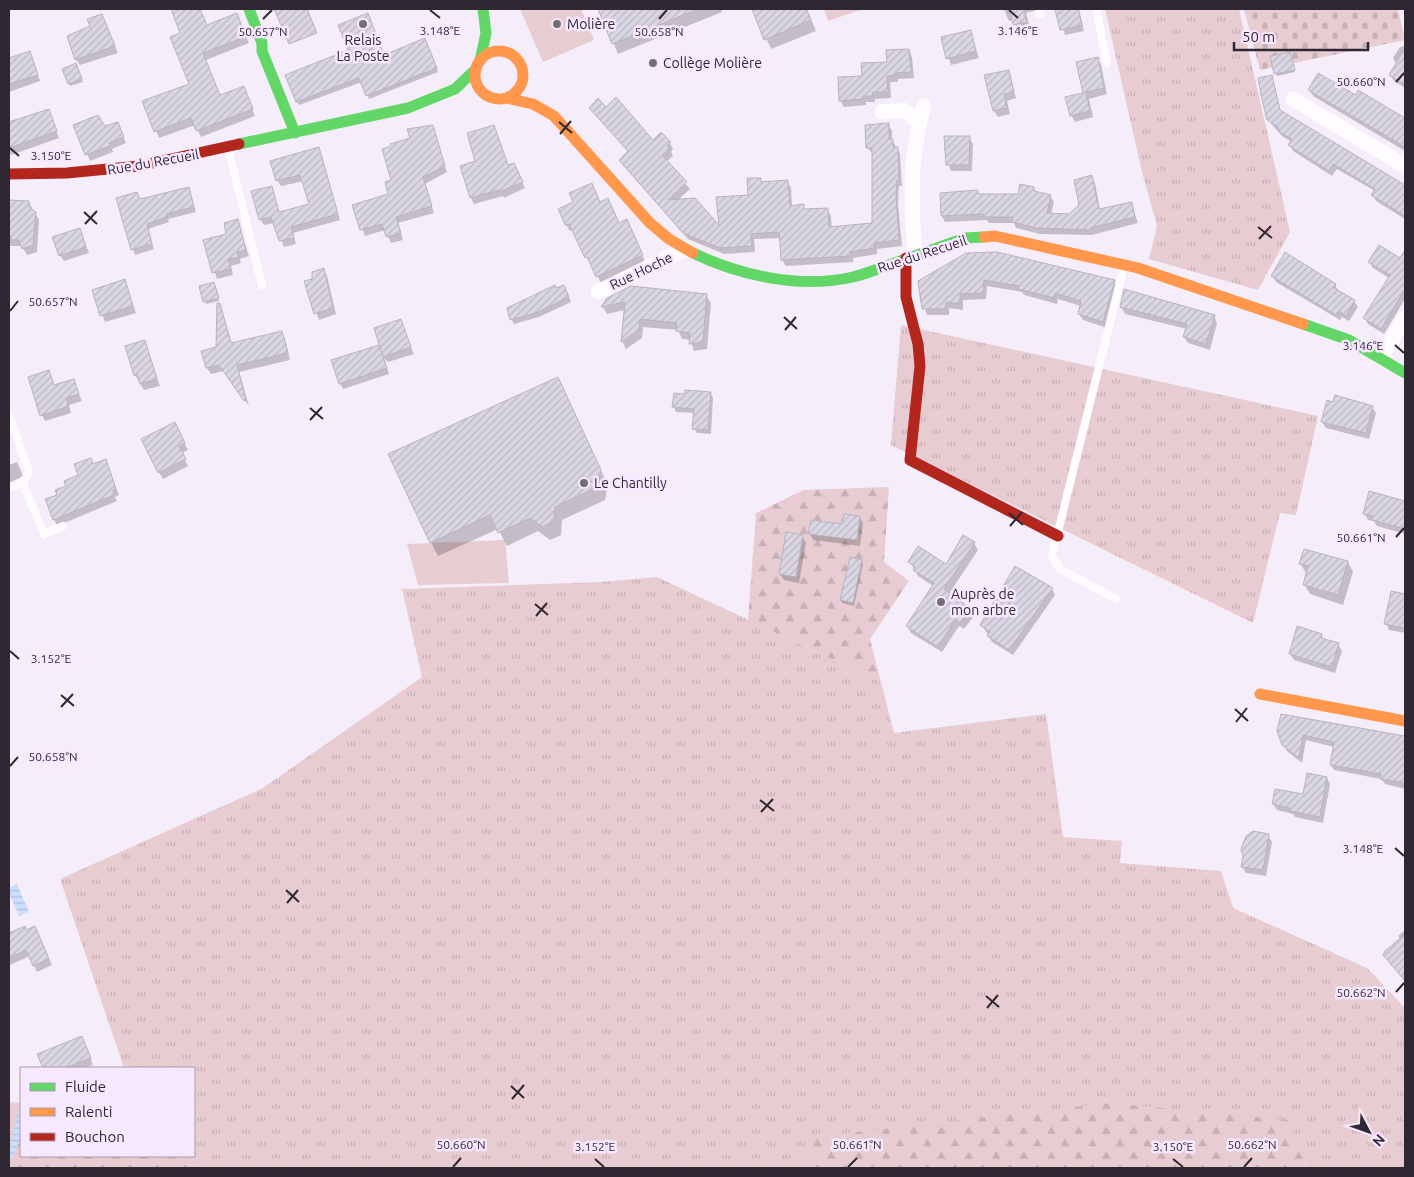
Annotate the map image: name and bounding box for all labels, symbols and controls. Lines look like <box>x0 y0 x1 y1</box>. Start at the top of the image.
place label: Molière <box>567 16 615 32</box>
marker: Relais La Poste <box>357 18 369 30</box>
marker: Molière <box>551 18 563 30</box>
scale bar <box>1234 20 1368 52</box>
text: 3.148°E <box>420 24 461 37</box>
text: 3.146°E <box>998 24 1039 37</box>
text: 50.657°N <box>238 25 288 38</box>
text: 50.658°N <box>634 25 684 38</box>
text: 50 m <box>1242 28 1275 45</box>
place label: Relais La Poste <box>336 32 390 64</box>
place label: Collège Molière <box>663 55 762 71</box>
marker: Collège Molière <box>647 57 659 69</box>
text: 50.660°N <box>1336 75 1386 88</box>
street label: Rue du Recueil <box>106 146 200 178</box>
text: 3.150°E <box>31 149 72 162</box>
street label: Rue du Recueil <box>875 232 969 276</box>
street label: Rue Hoche <box>607 249 675 293</box>
text: 50.657°N <box>28 295 78 308</box>
text: 3.146°E <box>1343 339 1384 352</box>
place label: Le Chantilly <box>594 475 667 491</box>
marker: Le Chantilly <box>578 477 590 489</box>
text: 50.661°N <box>1336 531 1386 544</box>
place label: Auprès de mon arbre <box>951 586 1016 618</box>
marker: Auprès de mon arbre <box>935 596 947 608</box>
text: 3.152°E <box>31 652 72 665</box>
text: 50.658°N <box>28 750 78 763</box>
text: 3.148°E <box>1343 842 1384 855</box>
text: 50.662°N <box>1336 986 1386 999</box>
legend <box>20 1067 195 1157</box>
text: Fluide <box>65 1078 106 1095</box>
text: Ralenti <box>65 1103 112 1120</box>
north arrow <box>1344 1107 1394 1157</box>
text: Bouchon <box>65 1128 125 1145</box>
text: N <box>1369 1131 1388 1150</box>
text: 50.660°N <box>436 1138 486 1151</box>
text: 50.661°N <box>832 1138 882 1151</box>
text: 50.662°N <box>1227 1138 1277 1151</box>
text: 3.152°E <box>575 1140 616 1153</box>
text: 3.150°E <box>1153 1140 1194 1153</box>

